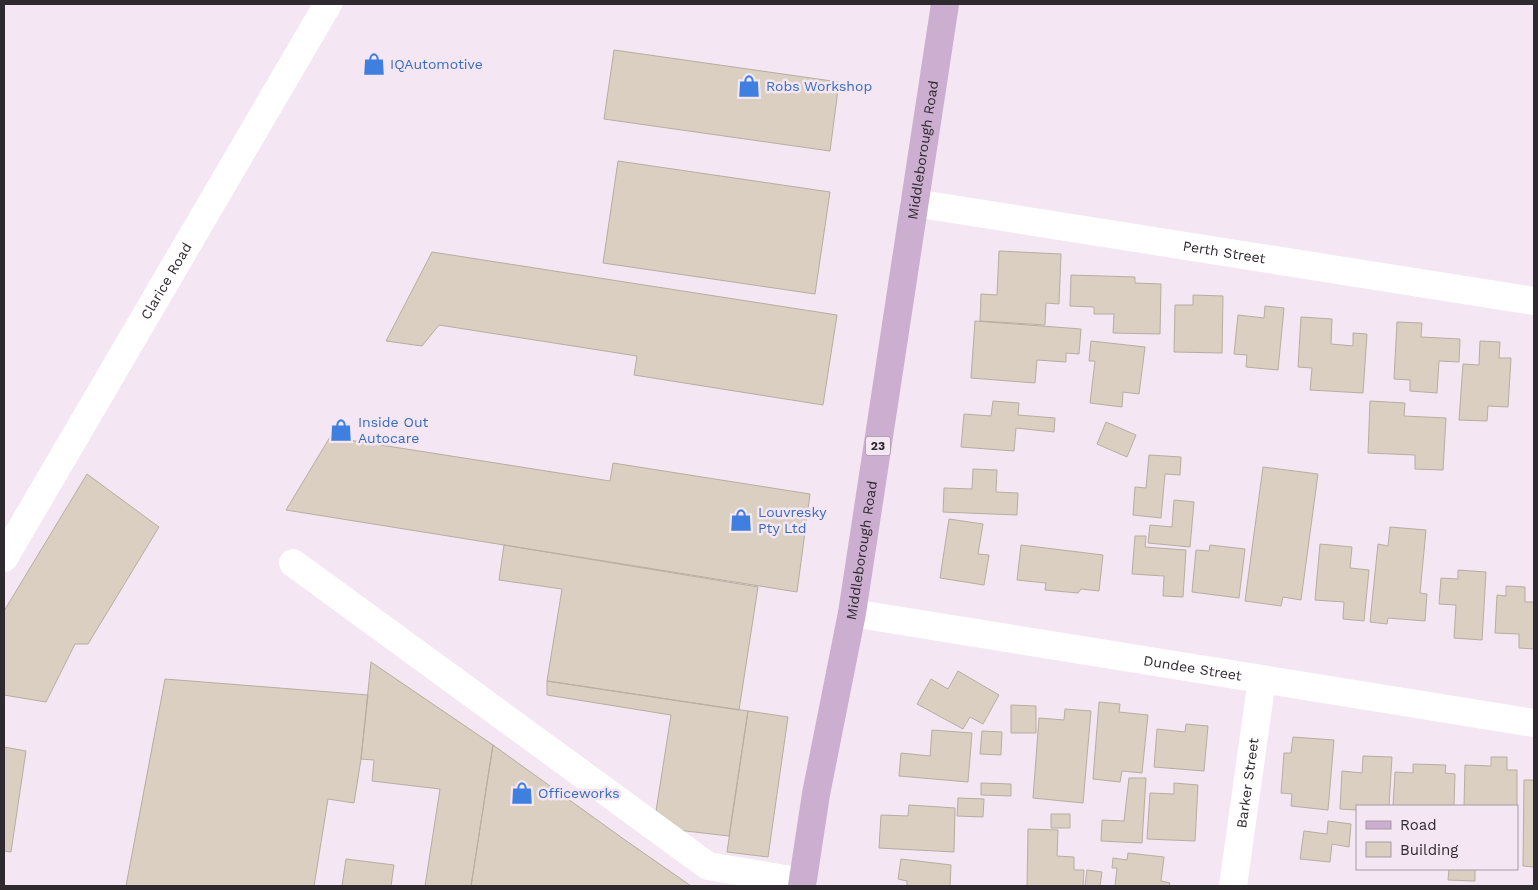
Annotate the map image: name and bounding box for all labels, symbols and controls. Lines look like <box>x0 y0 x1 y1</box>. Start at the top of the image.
shop icon: IQAutomotive <box>361 51 387 77</box>
place label: IQAutomotive <box>390 56 483 72</box>
shop icon: Robs Workshop <box>736 73 762 99</box>
place label: Robs Workshop <box>766 78 872 94</box>
street label: Middleborough Road <box>904 79 941 221</box>
street label: Perth Street <box>1182 238 1267 266</box>
street label: Clarice Road <box>137 240 195 322</box>
place label: Inside Out Autocare <box>358 414 429 446</box>
shop icon: Inside Out Autocare <box>328 417 354 443</box>
road number: 23 <box>866 436 890 456</box>
street label: Middleborough Road <box>843 480 880 621</box>
place label: Louvresky Pty Ltd <box>758 504 827 536</box>
shop icon: Louvresky Pty Ltd <box>728 507 754 533</box>
street label: Dundee Street <box>1142 652 1243 684</box>
street label: Barker Street <box>1233 737 1262 829</box>
shop icon: Officeworks <box>509 780 535 806</box>
place label: Officeworks <box>538 785 620 801</box>
legend <box>1356 805 1518 870</box>
text: Road <box>1400 816 1437 834</box>
text: Building <box>1400 841 1458 859</box>

